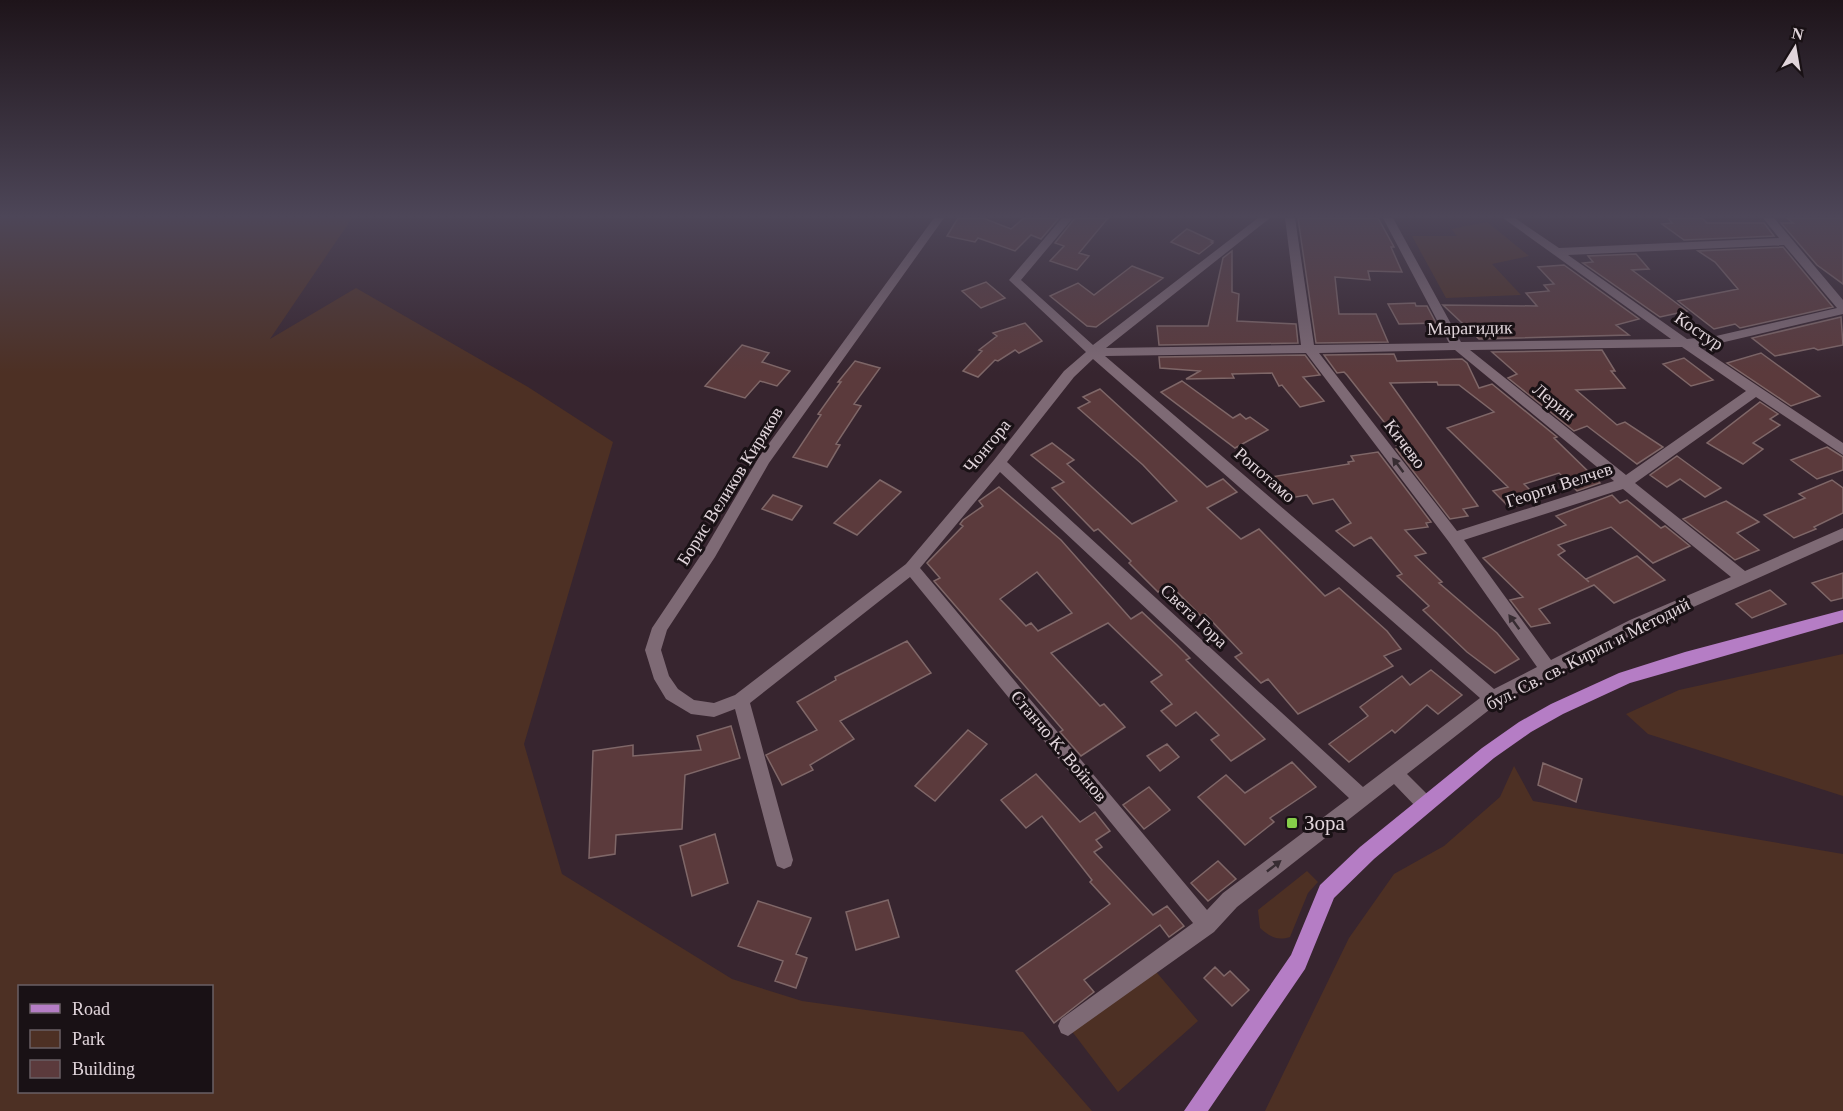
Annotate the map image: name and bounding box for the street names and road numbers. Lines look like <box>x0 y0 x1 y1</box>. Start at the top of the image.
street label: Костур <box>1671 308 1727 354</box>
street label: Марагидик <box>1427 317 1513 339</box>
street label: Лерин <box>1529 379 1579 425</box>
street label: Борис Великов Киряков <box>673 403 787 569</box>
street label: Чонгора <box>959 415 1015 477</box>
street label: Кичево <box>1380 416 1430 472</box>
street label: Ропотамо <box>1231 443 1299 507</box>
street label: Георги Велчев <box>1503 458 1615 512</box>
street label: Света Гора <box>1157 580 1231 652</box>
street label: бул. Св. св. Кирил и Методий <box>1483 594 1693 714</box>
street label: Станчо К. Войнов <box>1007 686 1111 806</box>

